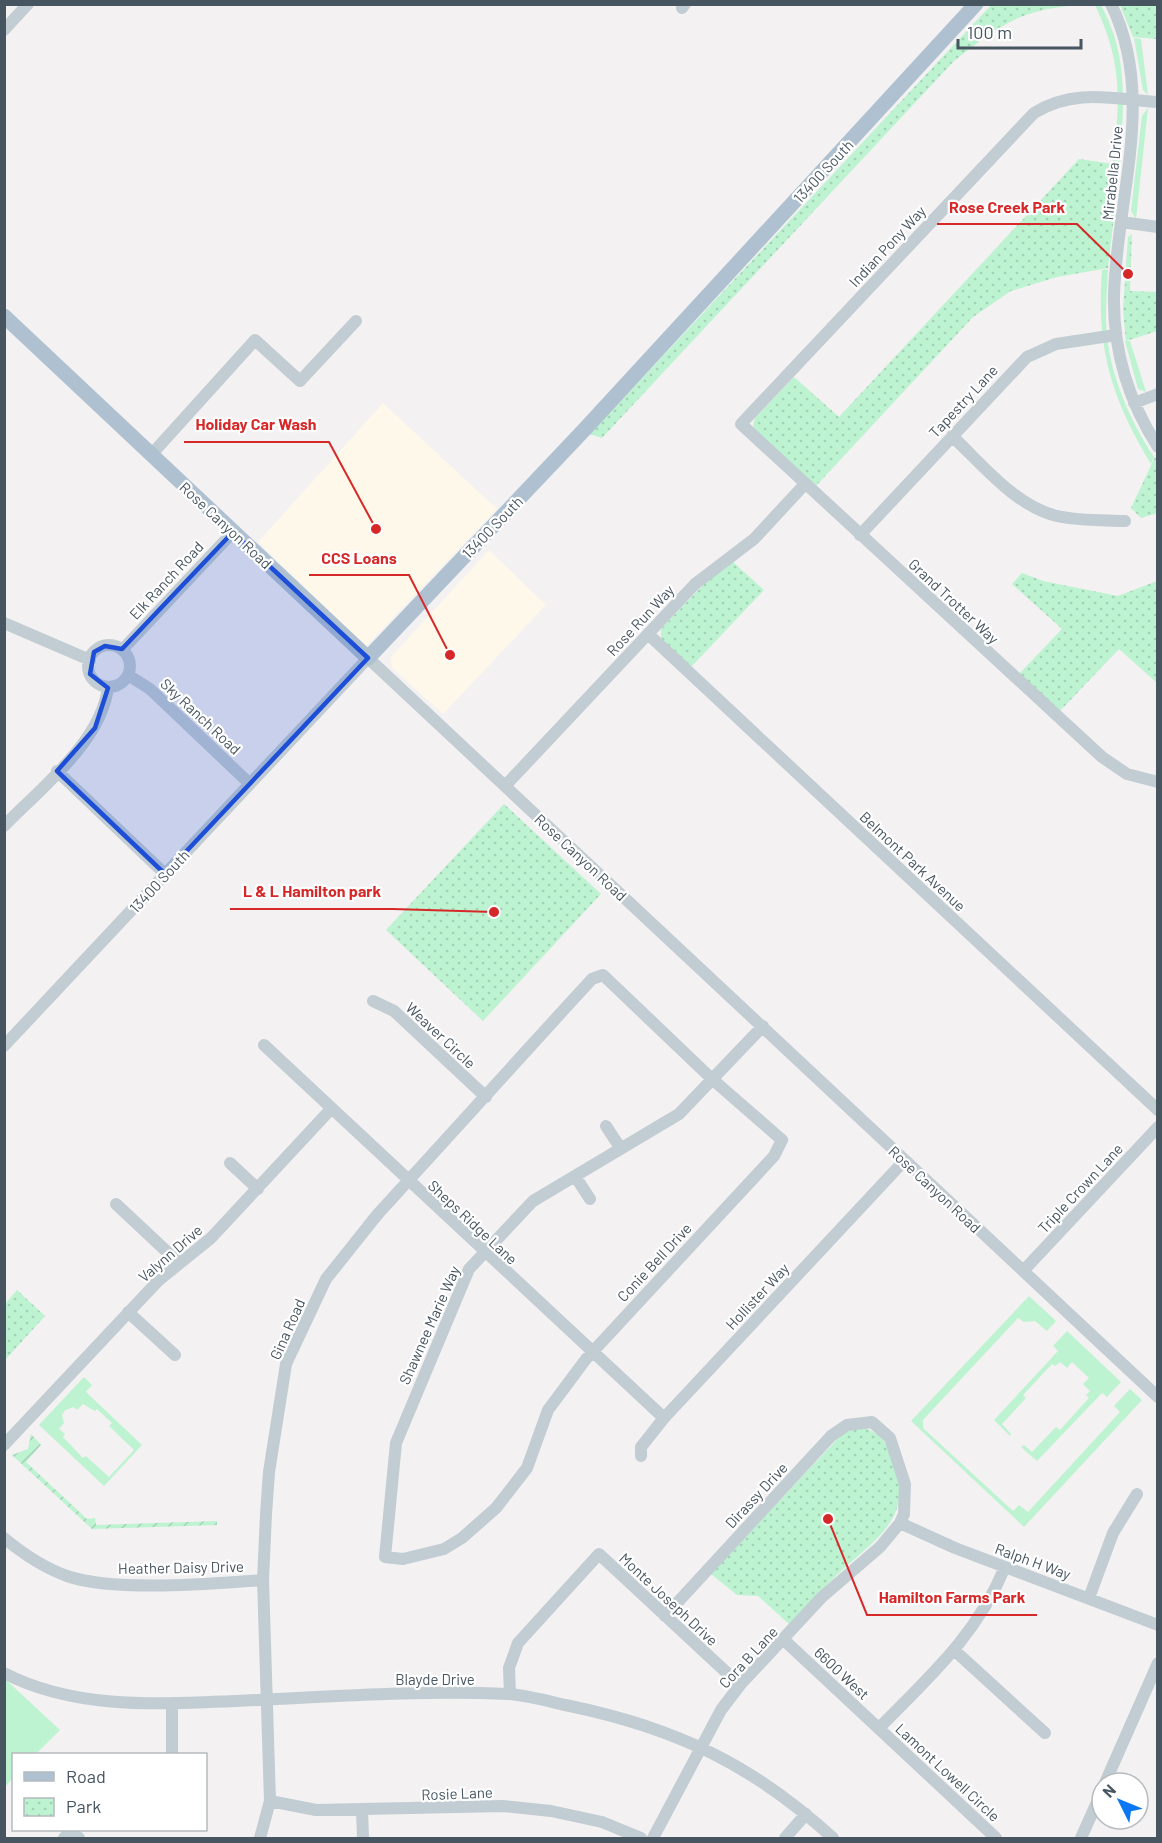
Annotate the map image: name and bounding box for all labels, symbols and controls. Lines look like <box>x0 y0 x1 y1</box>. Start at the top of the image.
scale bar <box>958 12 1081 50</box>
text: 100 m <box>967 21 1012 43</box>
street label: Mirabella Drive <box>1098 125 1126 221</box>
street label: 13400 South <box>789 136 857 206</box>
callout: Rose Creek Park <box>937 190 1077 224</box>
text: Rose Creek Park <box>949 197 1065 216</box>
street label: Indian Pony Way <box>845 202 929 290</box>
street label: Tapestry Lane <box>925 361 1001 441</box>
callout: Holiday Car Wash <box>184 408 329 442</box>
text: Holiday Car Wash <box>195 414 317 433</box>
street label: Rose Canyon Road <box>176 478 276 572</box>
street label: 13400 South <box>458 492 526 562</box>
street label: Elk Ranch Road <box>125 537 207 623</box>
callout: CCS Loans <box>309 541 409 575</box>
text: CCS Loans <box>321 548 397 567</box>
street label: Grand Trotter Way <box>905 555 1003 647</box>
street label: Rose Run Way <box>602 581 678 659</box>
street label: Sky Ranch Road <box>157 674 245 758</box>
street label: Belmont Park Avenue <box>856 807 970 915</box>
street label: Rose Canyon Road <box>531 810 631 904</box>
street label: 13400 South <box>125 846 193 916</box>
callout: L & L Hamilton park <box>230 875 393 909</box>
text: L & L Hamilton park <box>243 881 381 900</box>
street label: Weaver Circle <box>402 998 480 1072</box>
street label: Triple Crown Lane <box>1034 1139 1126 1237</box>
street label: Rose Canyon Road <box>885 1142 985 1236</box>
street label: Sheps Ridge Lane <box>425 1176 521 1268</box>
street label: Conie Bell Drive <box>613 1219 695 1305</box>
street label: Valynn Drive <box>134 1220 206 1286</box>
street label: Hollister Way <box>722 1259 792 1333</box>
street label: Shawnee Marie Way <box>395 1263 463 1387</box>
street label: Gina Road <box>266 1296 308 1362</box>
street label: Dirassy Drive <box>721 1458 791 1532</box>
street label: Ralph H Way <box>993 1539 1073 1583</box>
street label: Monte Joseph Drive <box>616 1549 722 1649</box>
street label: Heather Daisy Drive <box>118 1557 244 1577</box>
callout: Hamilton Farms Park <box>867 1581 1037 1615</box>
text: Hamilton Farms Park <box>879 1587 1026 1606</box>
street label: Cora B Lane <box>715 1622 781 1692</box>
street label: 6600 West <box>811 1643 873 1703</box>
street label: Blayde Drive <box>395 1670 475 1688</box>
street label: Lamont Lowell Circle <box>892 1719 1004 1825</box>
legend <box>12 1753 207 1831</box>
text: Road <box>66 1765 106 1787</box>
north arrow <box>1090 1771 1150 1831</box>
text: N <box>1098 1780 1119 1801</box>
street label: Rosie Lane <box>421 1783 493 1803</box>
text: Park <box>66 1795 101 1817</box>

